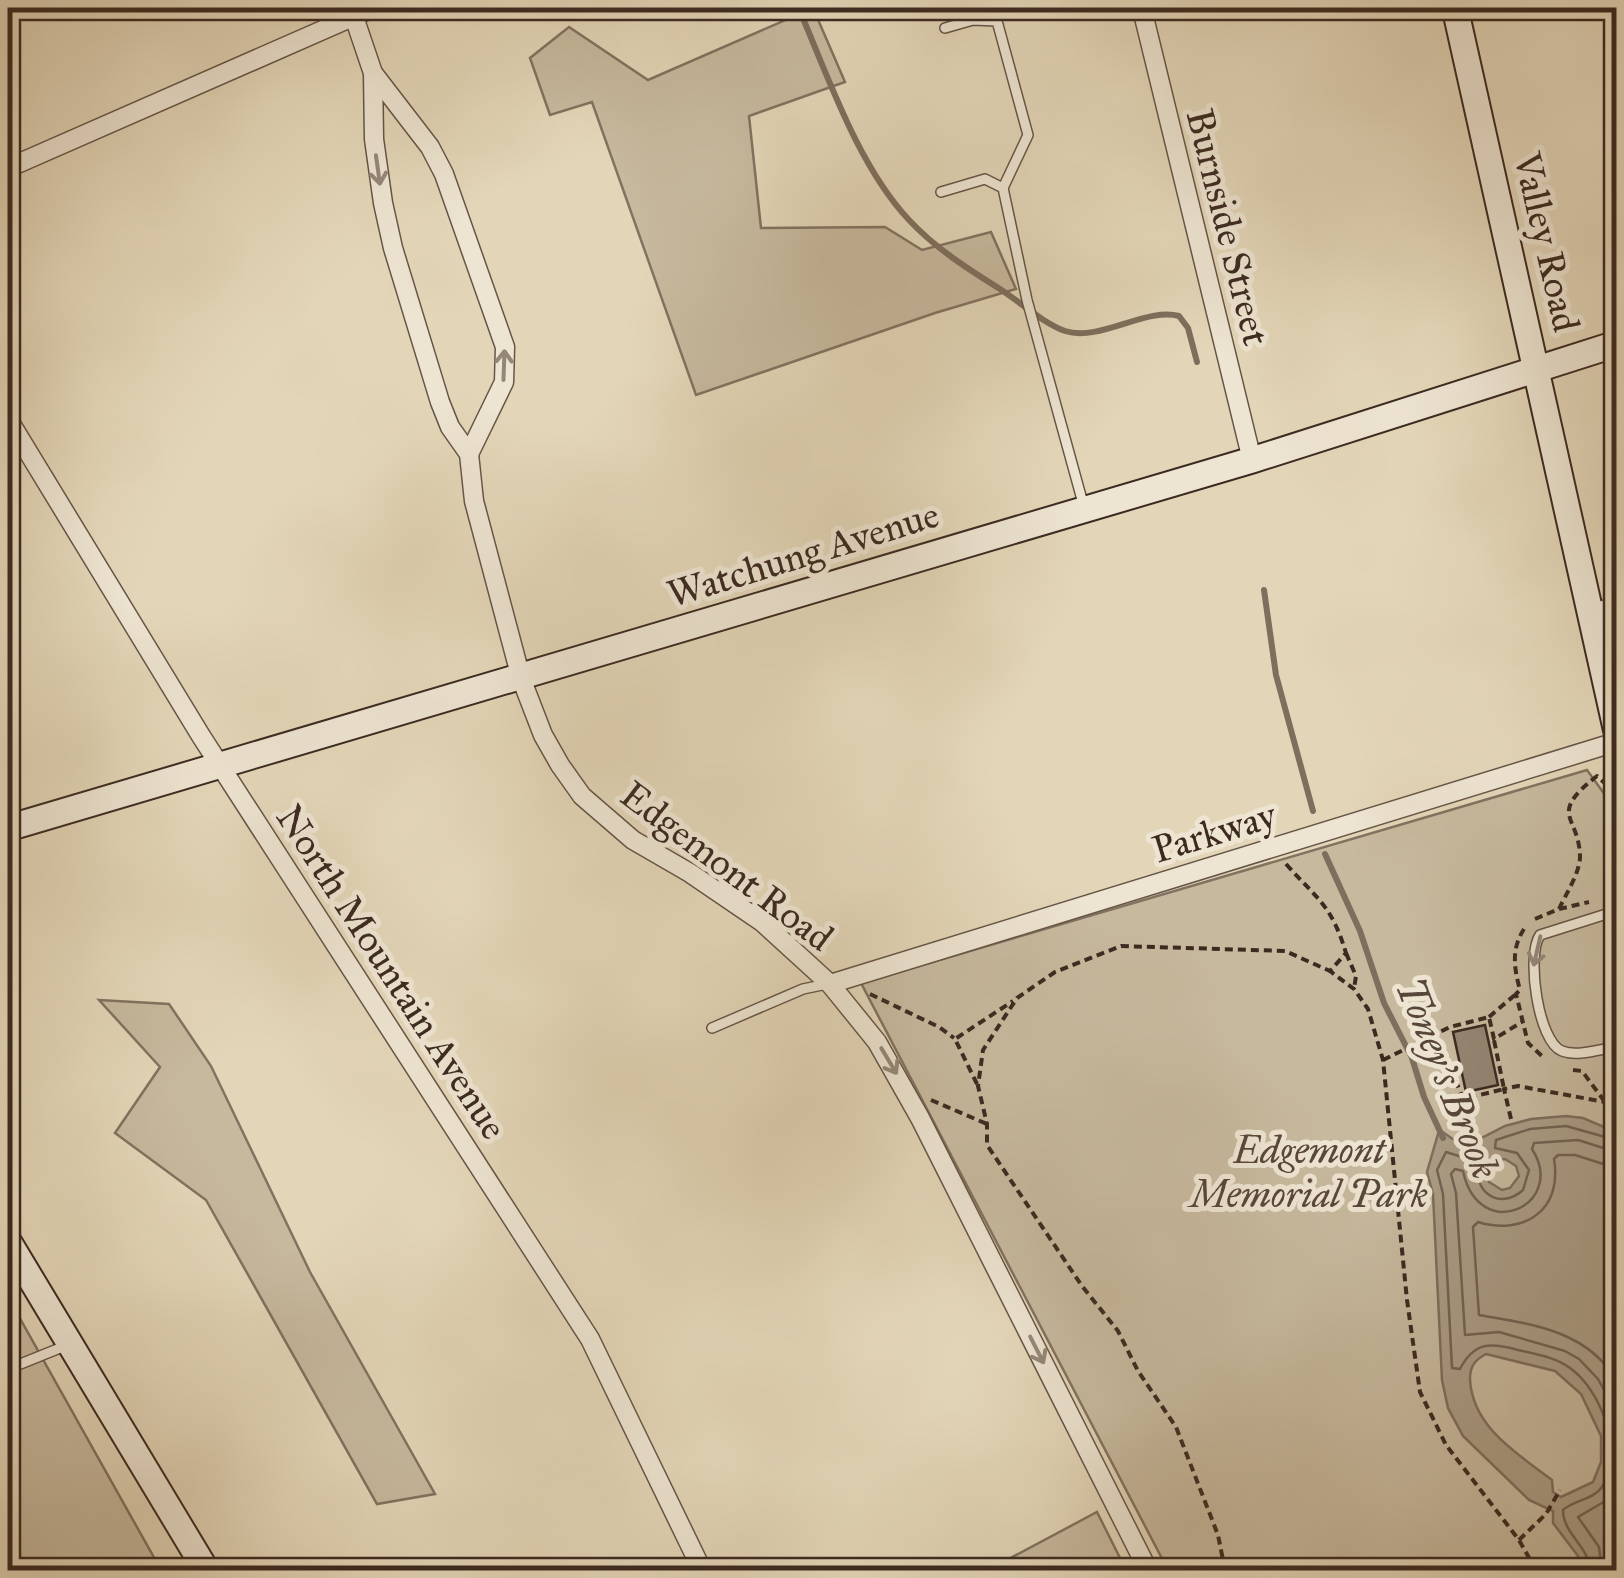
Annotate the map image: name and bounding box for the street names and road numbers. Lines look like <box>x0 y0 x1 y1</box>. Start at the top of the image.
street label: Burnside Street <box>1176 104 1280 350</box>
street label: Valley Road <box>1504 147 1590 336</box>
street label: Watchung Avenue <box>662 491 944 617</box>
street label: Edgemont Road <box>612 771 842 961</box>
street label: Parkway <box>1147 791 1283 873</box>
street label: North Mountain Avenue <box>267 796 517 1148</box>

